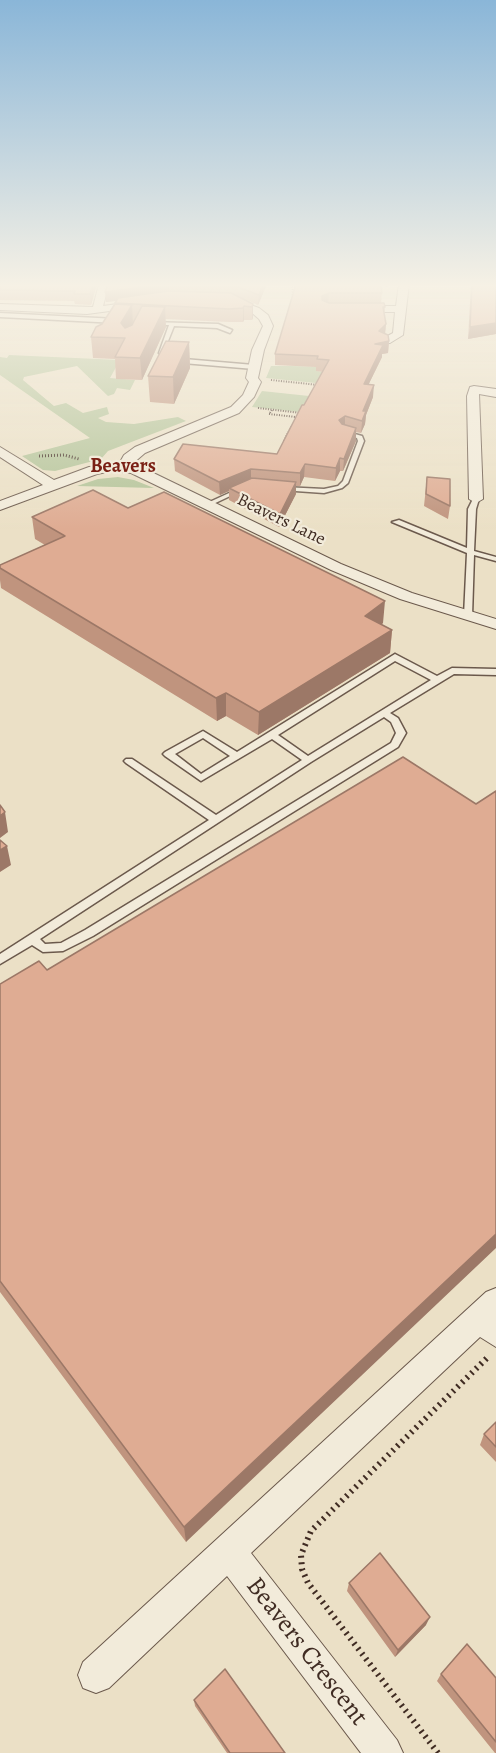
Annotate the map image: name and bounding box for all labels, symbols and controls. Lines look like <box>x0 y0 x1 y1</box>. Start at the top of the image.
district label: Beavers <box>90 455 156 479</box>
street label: Beavers Lane <box>233 489 329 551</box>
street label: Beavers Crescent <box>238 1572 374 1732</box>

